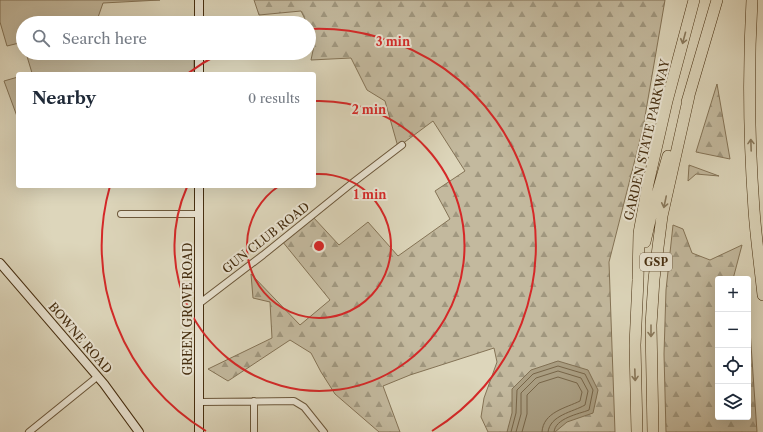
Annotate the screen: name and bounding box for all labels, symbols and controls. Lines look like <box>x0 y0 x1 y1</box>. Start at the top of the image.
search box <box>16 16 316 60</box>
icon: search <box>30 27 52 49</box>
text: Search here <box>62 29 147 48</box>
one-way arrow <box>680 31 687 44</box>
text: 3 min <box>376 34 411 49</box>
street label: GARDEN STATE PARKWAY <box>621 57 672 222</box>
text: Nearby <box>32 88 96 108</box>
text: 0 results <box>248 90 300 106</box>
text: 2 min <box>352 102 387 117</box>
one-way arrow <box>747 139 754 152</box>
text: 1 min <box>354 187 387 202</box>
one-way arrow <box>660 195 668 208</box>
street label: GUN CLUB ROAD <box>219 199 313 276</box>
centre of rings <box>312 239 326 253</box>
street label: GREEN GROVE ROAD <box>180 242 195 375</box>
road number: GSP <box>640 253 672 271</box>
map controls <box>715 276 751 420</box>
button: + <box>715 276 751 312</box>
street label: BOWNE ROAD <box>45 299 116 377</box>
button: − <box>715 312 751 348</box>
one-way arrow <box>647 324 655 337</box>
button: locate <box>715 348 751 384</box>
one-way arrow <box>631 368 639 381</box>
button: layers <box>715 384 751 420</box>

